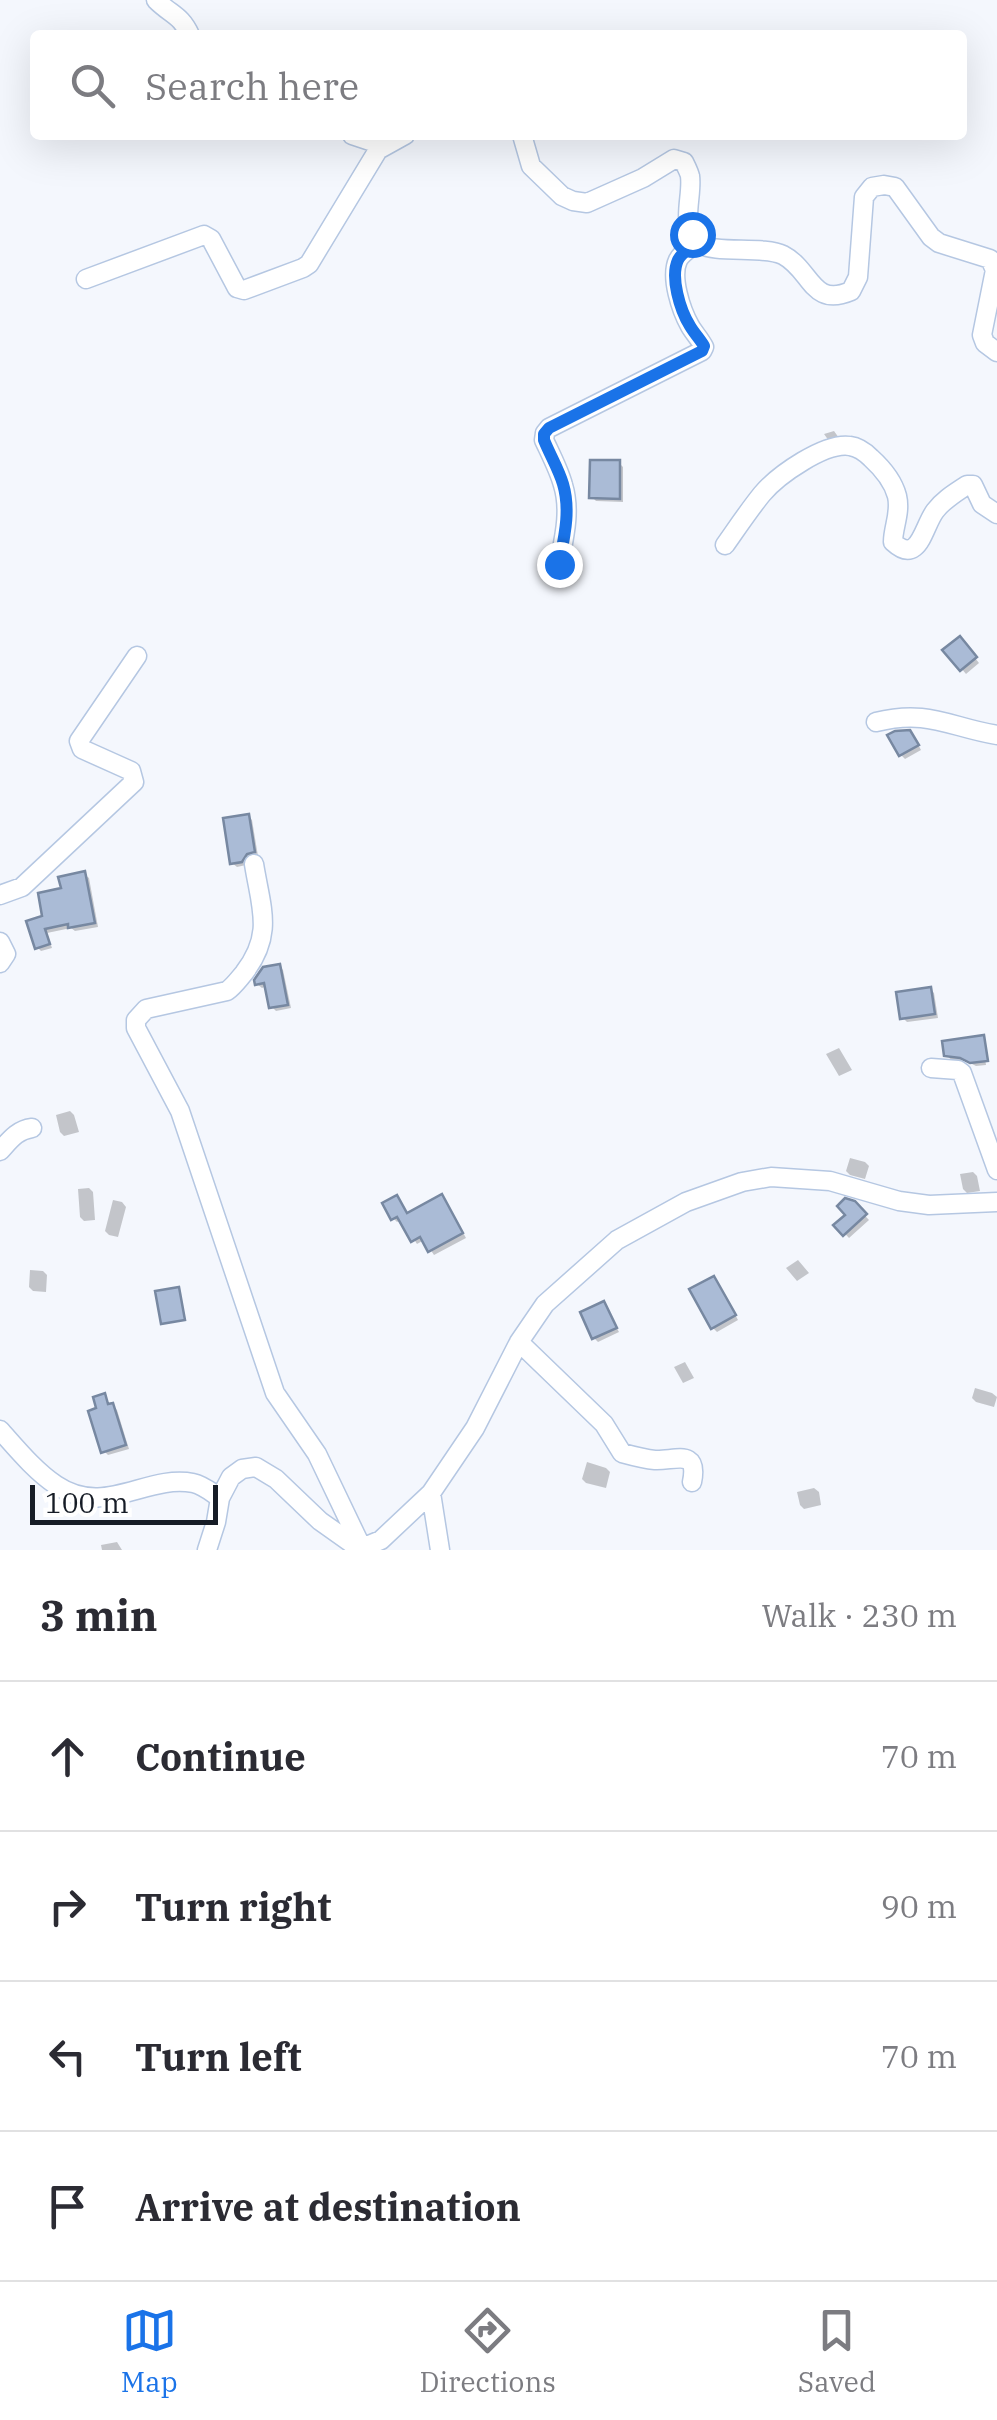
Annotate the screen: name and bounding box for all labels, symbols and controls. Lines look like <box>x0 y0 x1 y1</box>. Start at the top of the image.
search box <box>30 30 967 140</box>
icon: search <box>65 58 120 113</box>
text: Search here <box>145 61 359 110</box>
route start <box>670 212 716 258</box>
route end <box>537 542 583 588</box>
scale bar <box>30 1480 218 1524</box>
text: 100 m <box>45 1484 129 1521</box>
text: 3 min <box>40 1588 158 1643</box>
text: Walk · 230 m <box>761 1594 957 1636</box>
icon: ahead <box>40 1729 95 1784</box>
text: Continue <box>135 1732 306 1781</box>
text: 70 m <box>881 1735 957 1777</box>
icon: right <box>40 1879 95 1934</box>
text: Turn right <box>135 1882 331 1931</box>
text: 90 m <box>881 1885 957 1927</box>
icon: left <box>40 2029 95 2084</box>
text: Turn left <box>135 2032 302 2081</box>
text: 70 m <box>881 2035 957 2077</box>
icon: arrive <box>40 2179 95 2234</box>
text: Arrive at destination <box>135 2182 521 2231</box>
tab: Map <box>121 2303 178 2400</box>
tab: Directions <box>419 2303 556 2400</box>
tab: Saved <box>798 2303 876 2400</box>

